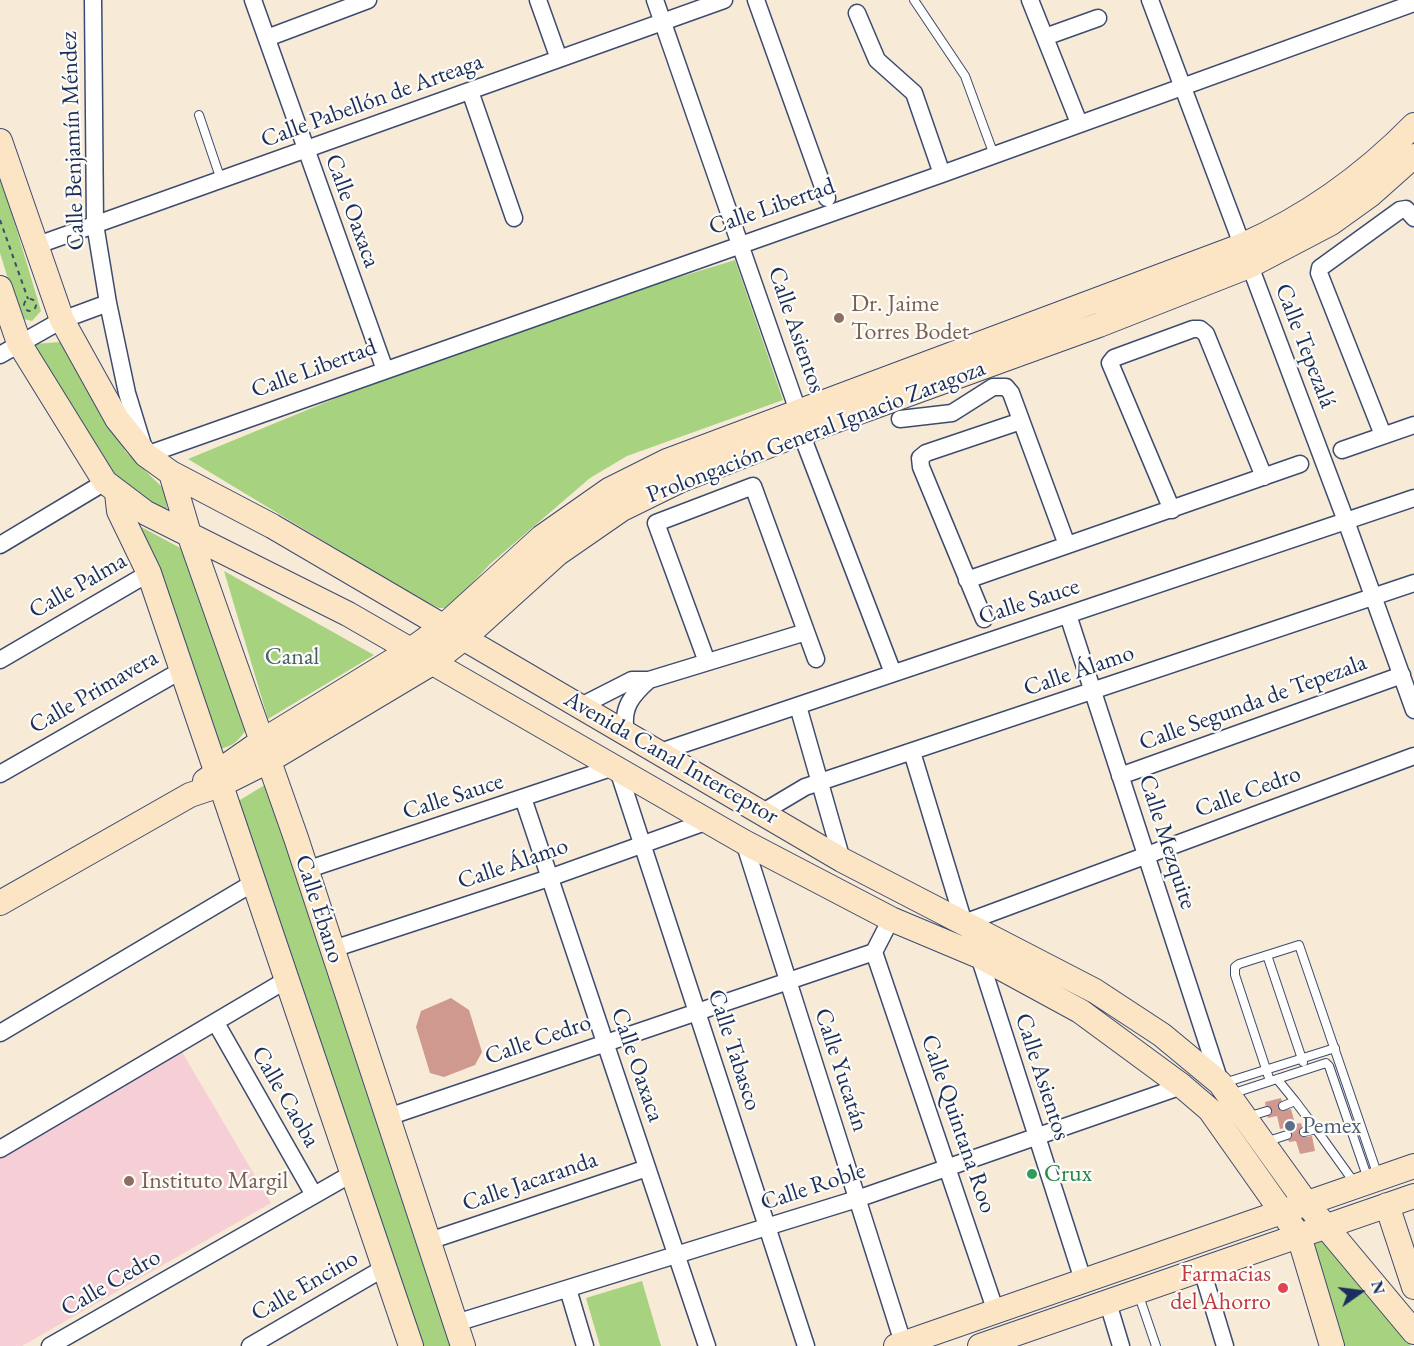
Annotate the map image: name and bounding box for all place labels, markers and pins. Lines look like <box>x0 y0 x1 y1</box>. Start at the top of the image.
place label: Dr. Jaime Torres Bodet <box>851 290 969 346</box>
marker: Dr. Jaime Torres Bodet <box>832 311 846 325</box>
place label: Pemex <box>1302 1112 1361 1140</box>
marker: Pemex <box>1283 1119 1297 1133</box>
place label: Crux <box>1044 1160 1092 1188</box>
place label: Instituto Margil <box>141 1167 288 1195</box>
marker: Crux <box>1025 1167 1039 1181</box>
marker: Instituto Margil <box>122 1174 136 1188</box>
place label: Farmacias del Ahorro <box>1170 1260 1271 1316</box>
marker: Farmacias del Ahorro <box>1276 1281 1290 1295</box>

